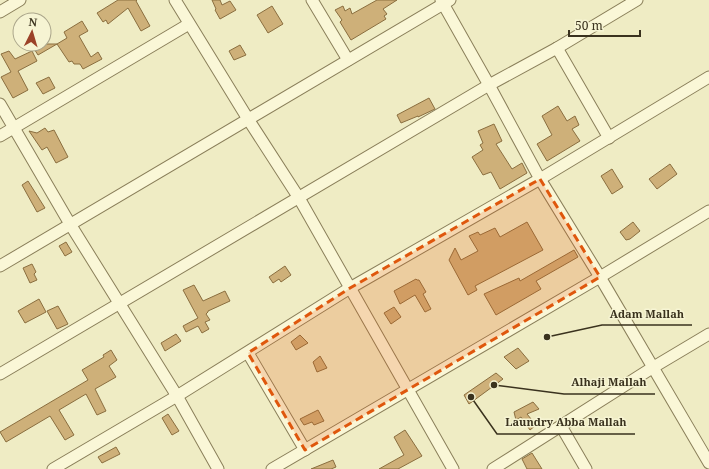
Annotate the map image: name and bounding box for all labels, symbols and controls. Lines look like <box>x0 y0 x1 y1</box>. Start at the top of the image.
north arrow <box>12 12 52 52</box>
scale bar <box>569 12 640 38</box>
text: N <box>28 14 38 29</box>
text: 50 m <box>575 17 603 34</box>
callout: Adam Mallah <box>602 302 692 325</box>
text: Adam Mallah <box>610 306 685 321</box>
callout: Alhaji Mallah <box>564 371 655 394</box>
text: Alhaji Mallah <box>571 374 647 389</box>
callout: Laundry Abba Mallah <box>497 411 635 434</box>
text: Laundry Abba Mallah <box>505 414 627 429</box>

